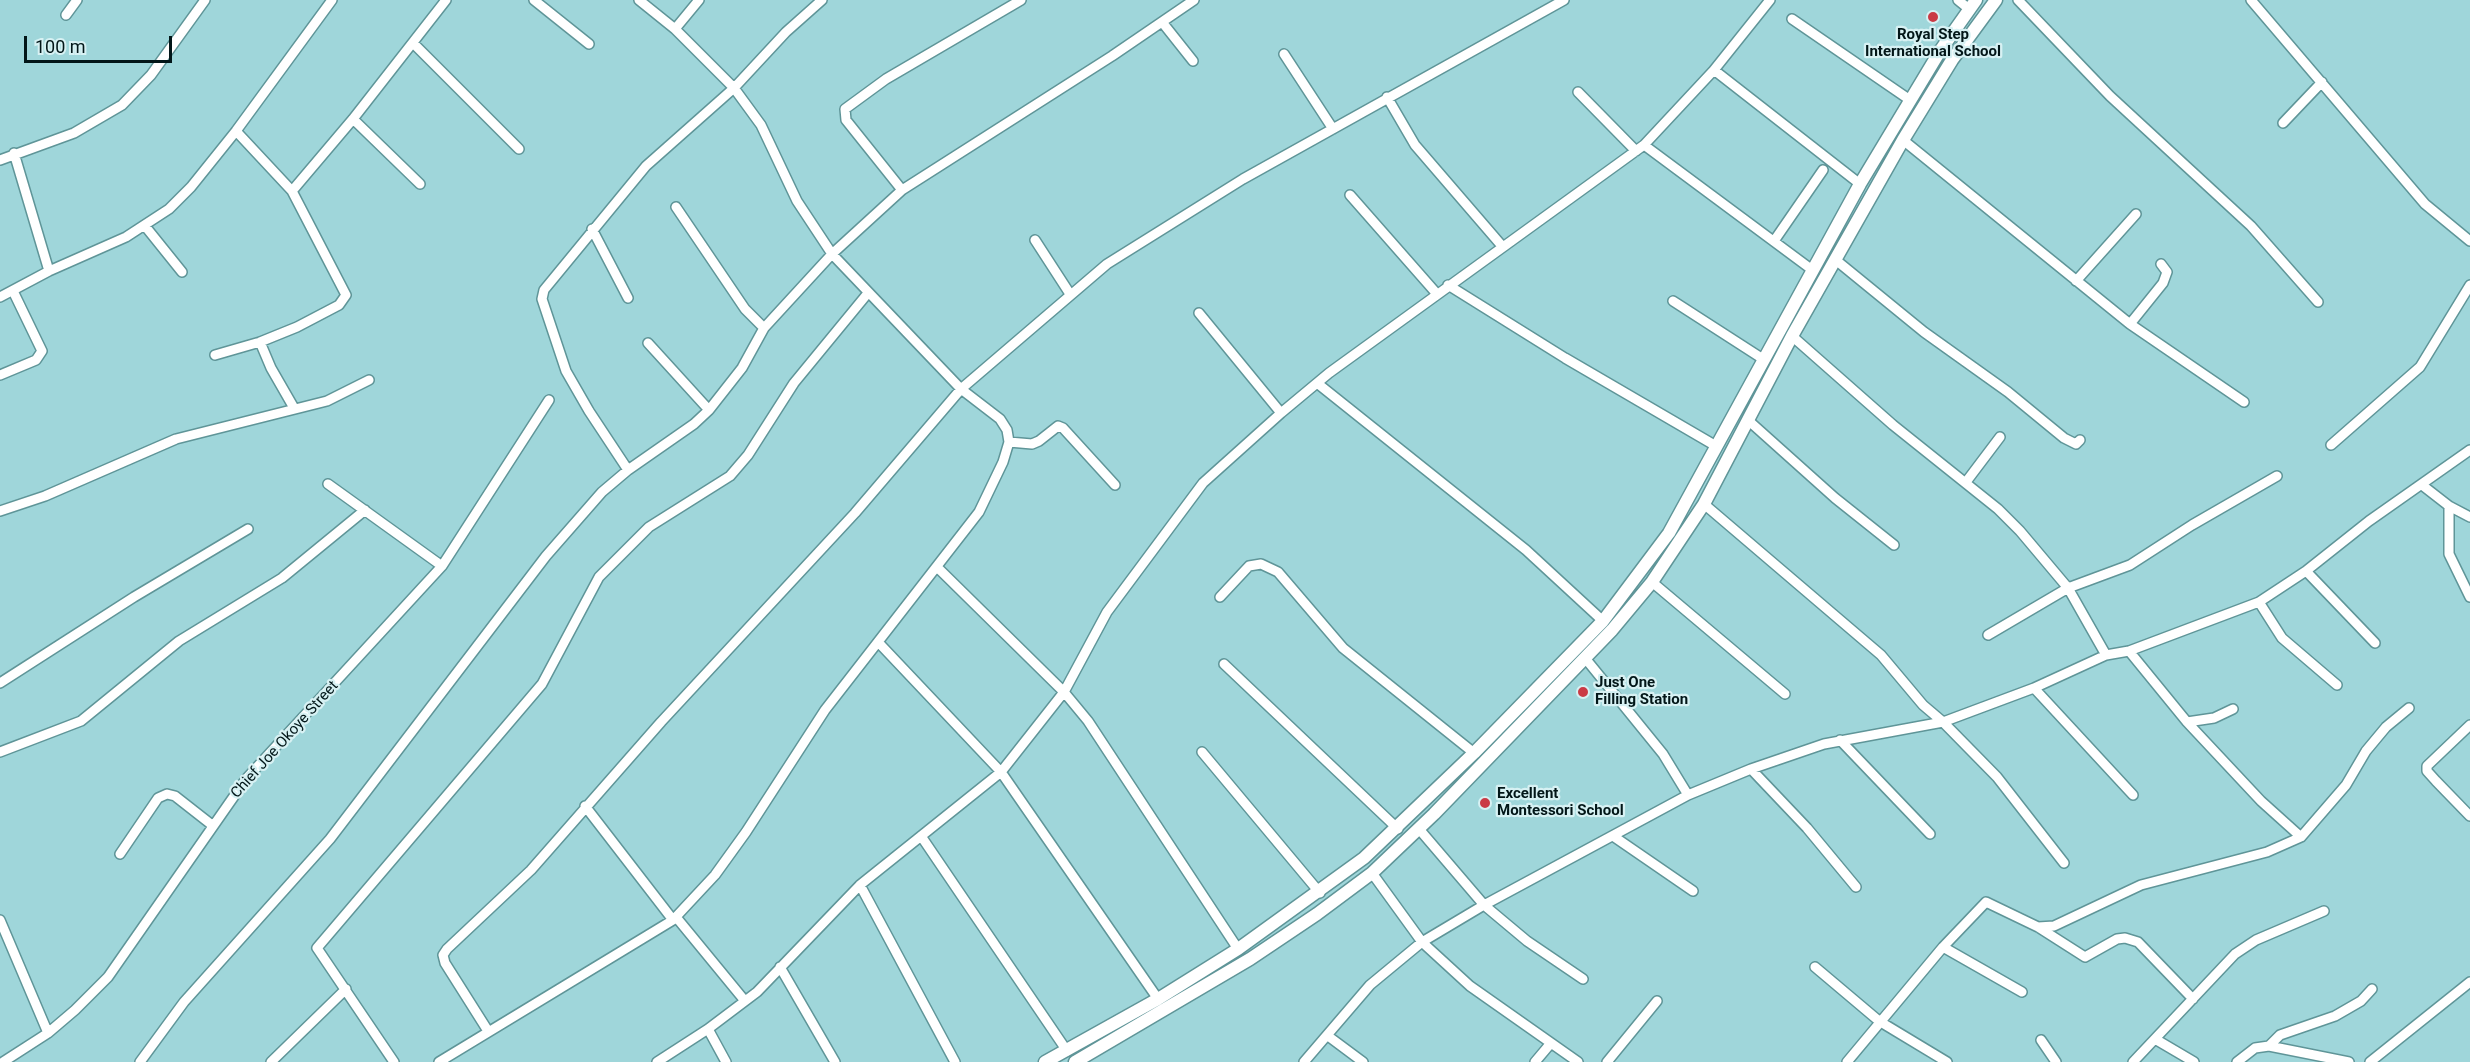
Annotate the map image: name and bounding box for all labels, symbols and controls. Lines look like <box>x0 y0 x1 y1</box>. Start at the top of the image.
marker: Royal Step International School <box>1926 10 1940 24</box>
scale bar <box>27 24 176 62</box>
place label: Royal Step International School <box>1865 26 2001 61</box>
text: 100 m <box>35 36 86 57</box>
place label: Just One Filling Station <box>1595 674 1688 709</box>
street label: Chief Joe Okoye Street <box>228 678 342 802</box>
marker: Just One Filling Station <box>1576 685 1590 699</box>
place label: Excellent Montessori School <box>1497 785 1624 820</box>
marker: Excellent Montessori School <box>1478 796 1492 810</box>

